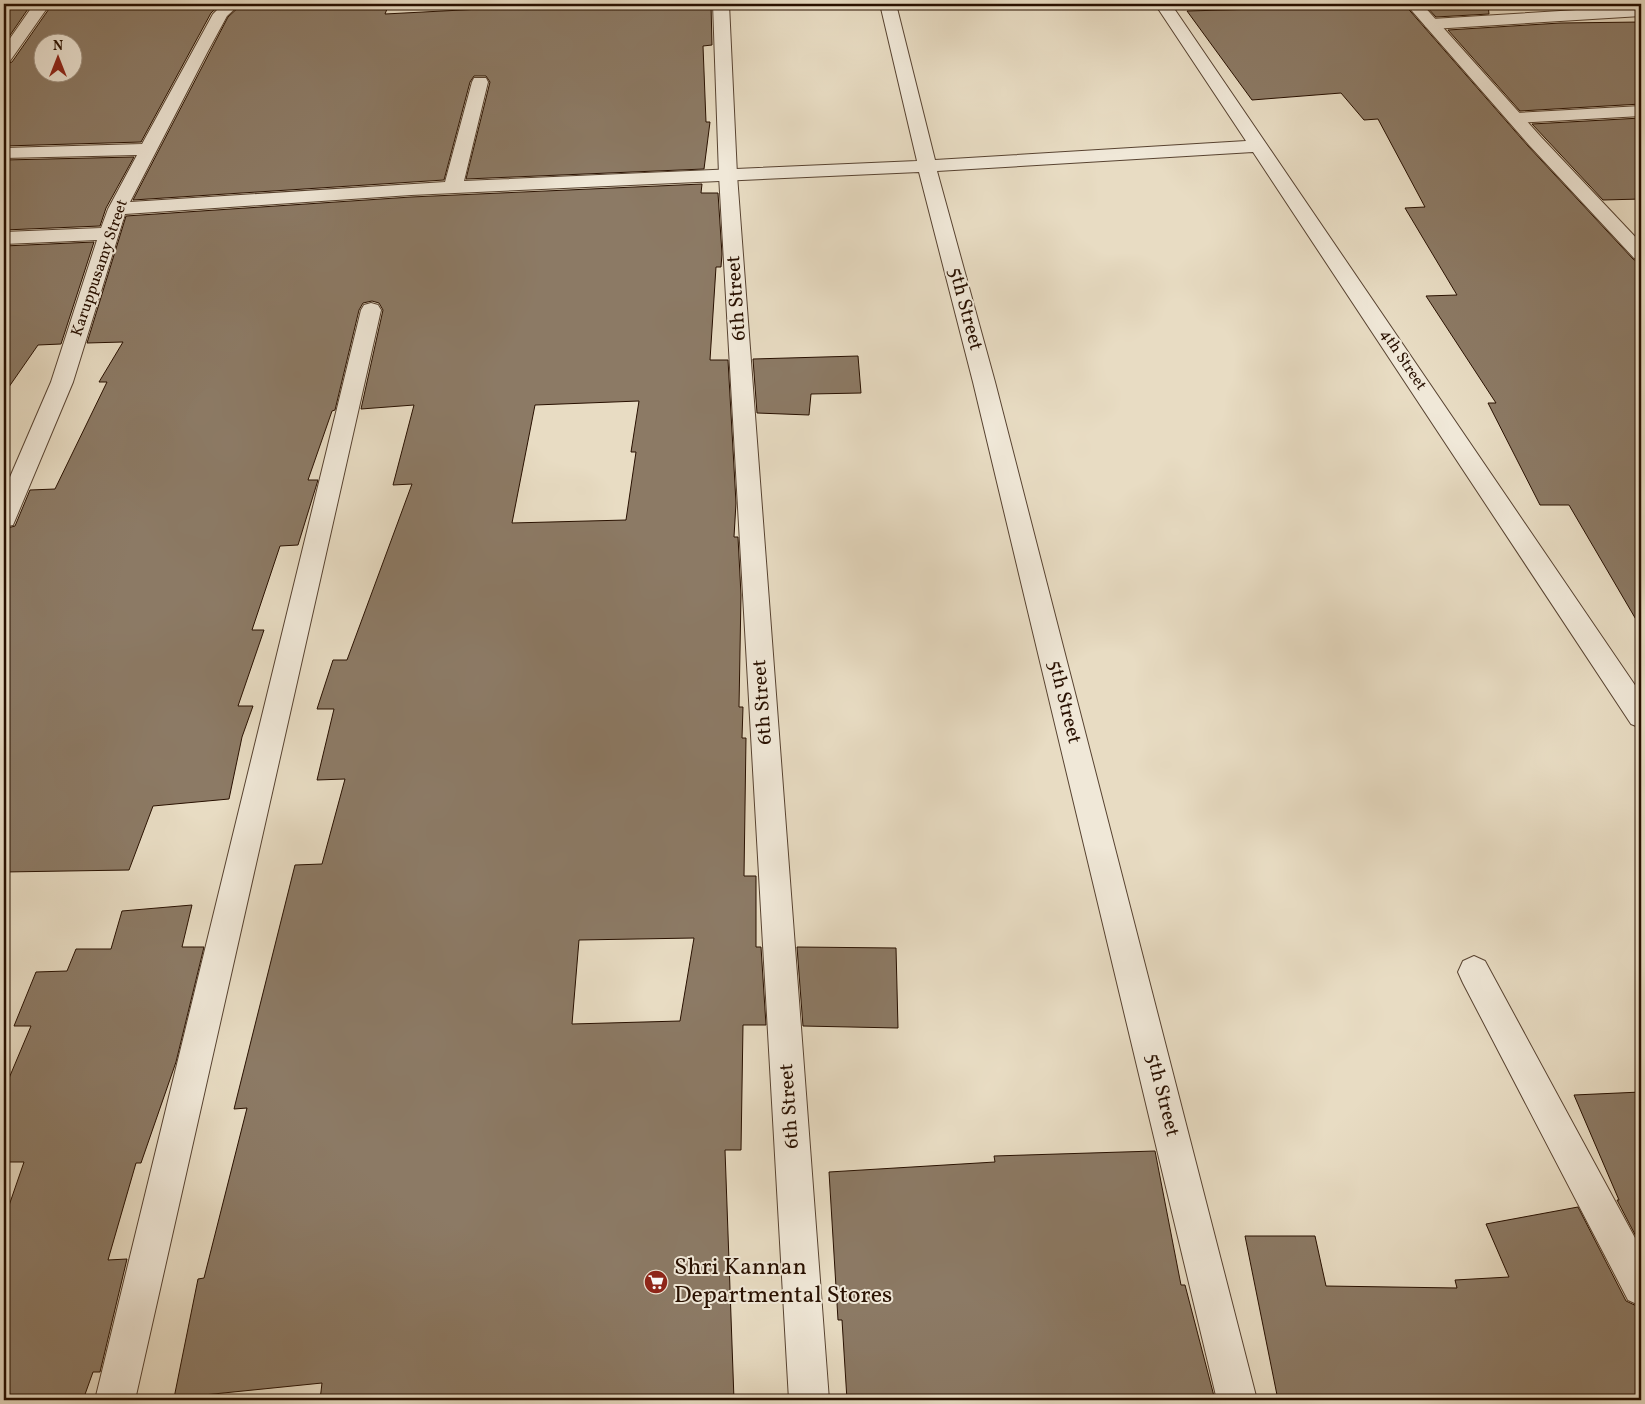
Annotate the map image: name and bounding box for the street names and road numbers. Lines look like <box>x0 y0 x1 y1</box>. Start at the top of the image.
street label: Karuppusamy Street <box>66 196 134 339</box>
street label: 6th Street <box>720 254 754 342</box>
street label: 5th Street <box>940 264 990 354</box>
street label: 4th Street <box>1374 325 1432 395</box>
street label: 5th Street <box>1040 657 1088 747</box>
street label: 6th Street <box>746 658 780 746</box>
street label: 5th Street <box>1138 1050 1186 1140</box>
street label: 6th Street <box>773 1062 807 1150</box>

